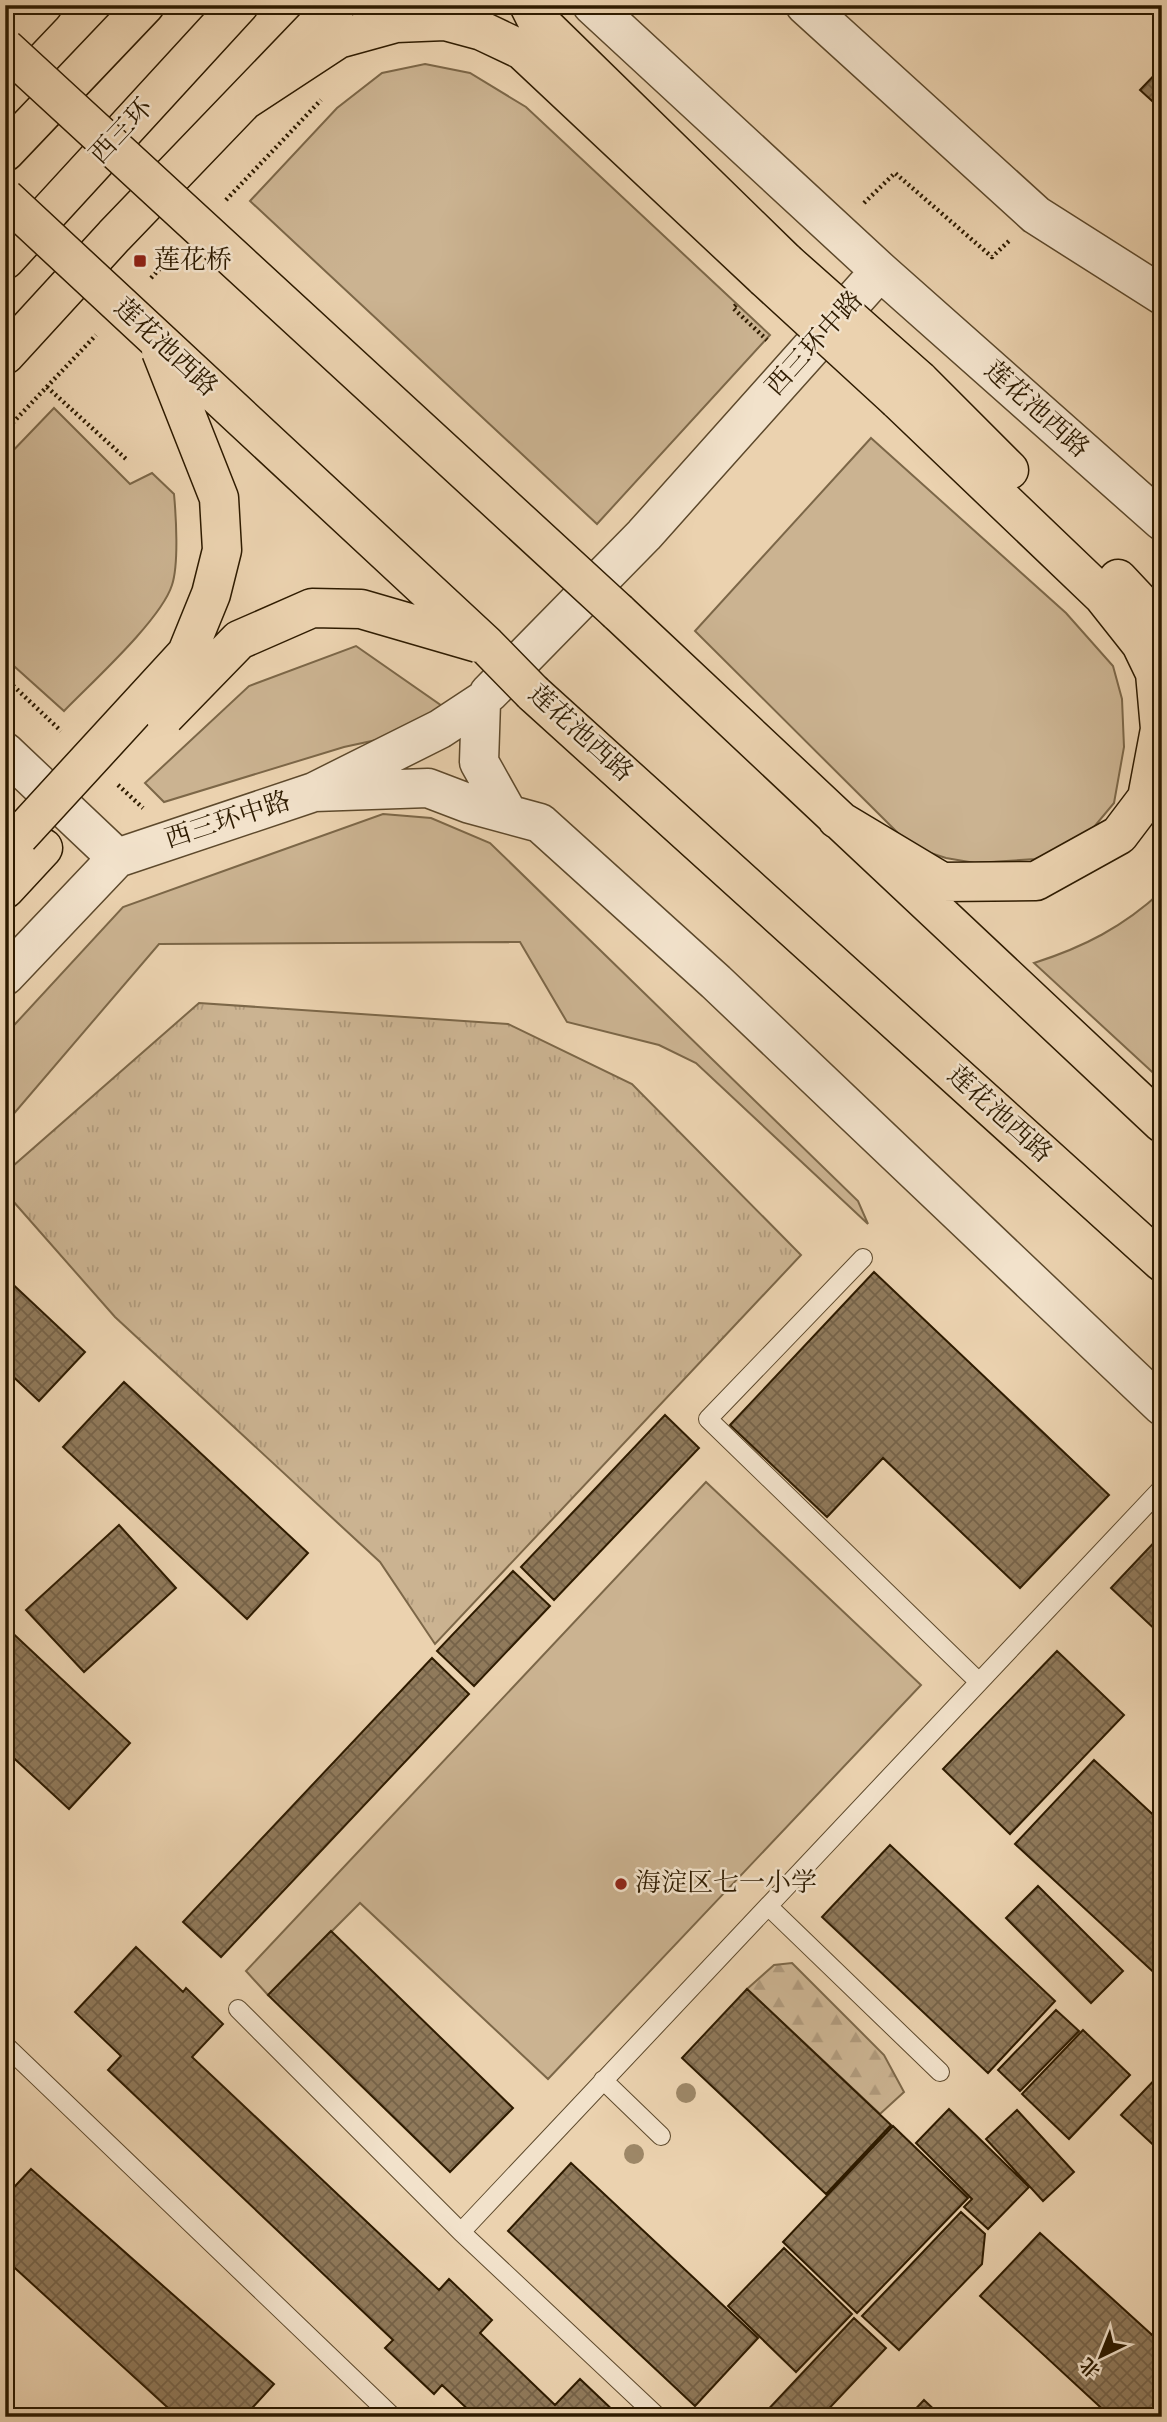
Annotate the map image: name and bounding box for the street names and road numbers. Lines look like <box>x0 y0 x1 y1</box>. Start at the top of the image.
street label: 西三环 <box>84 93 158 169</box>
street label: 西三环中路 <box>760 286 868 401</box>
street label: 莲花池西路 <box>109 293 223 402</box>
street label: 莲花池西路 <box>979 355 1094 463</box>
street label: 莲花池西路 <box>523 679 638 787</box>
street label: 西三环中路 <box>162 787 294 853</box>
street label: 莲花池西路 <box>942 1060 1057 1168</box>

